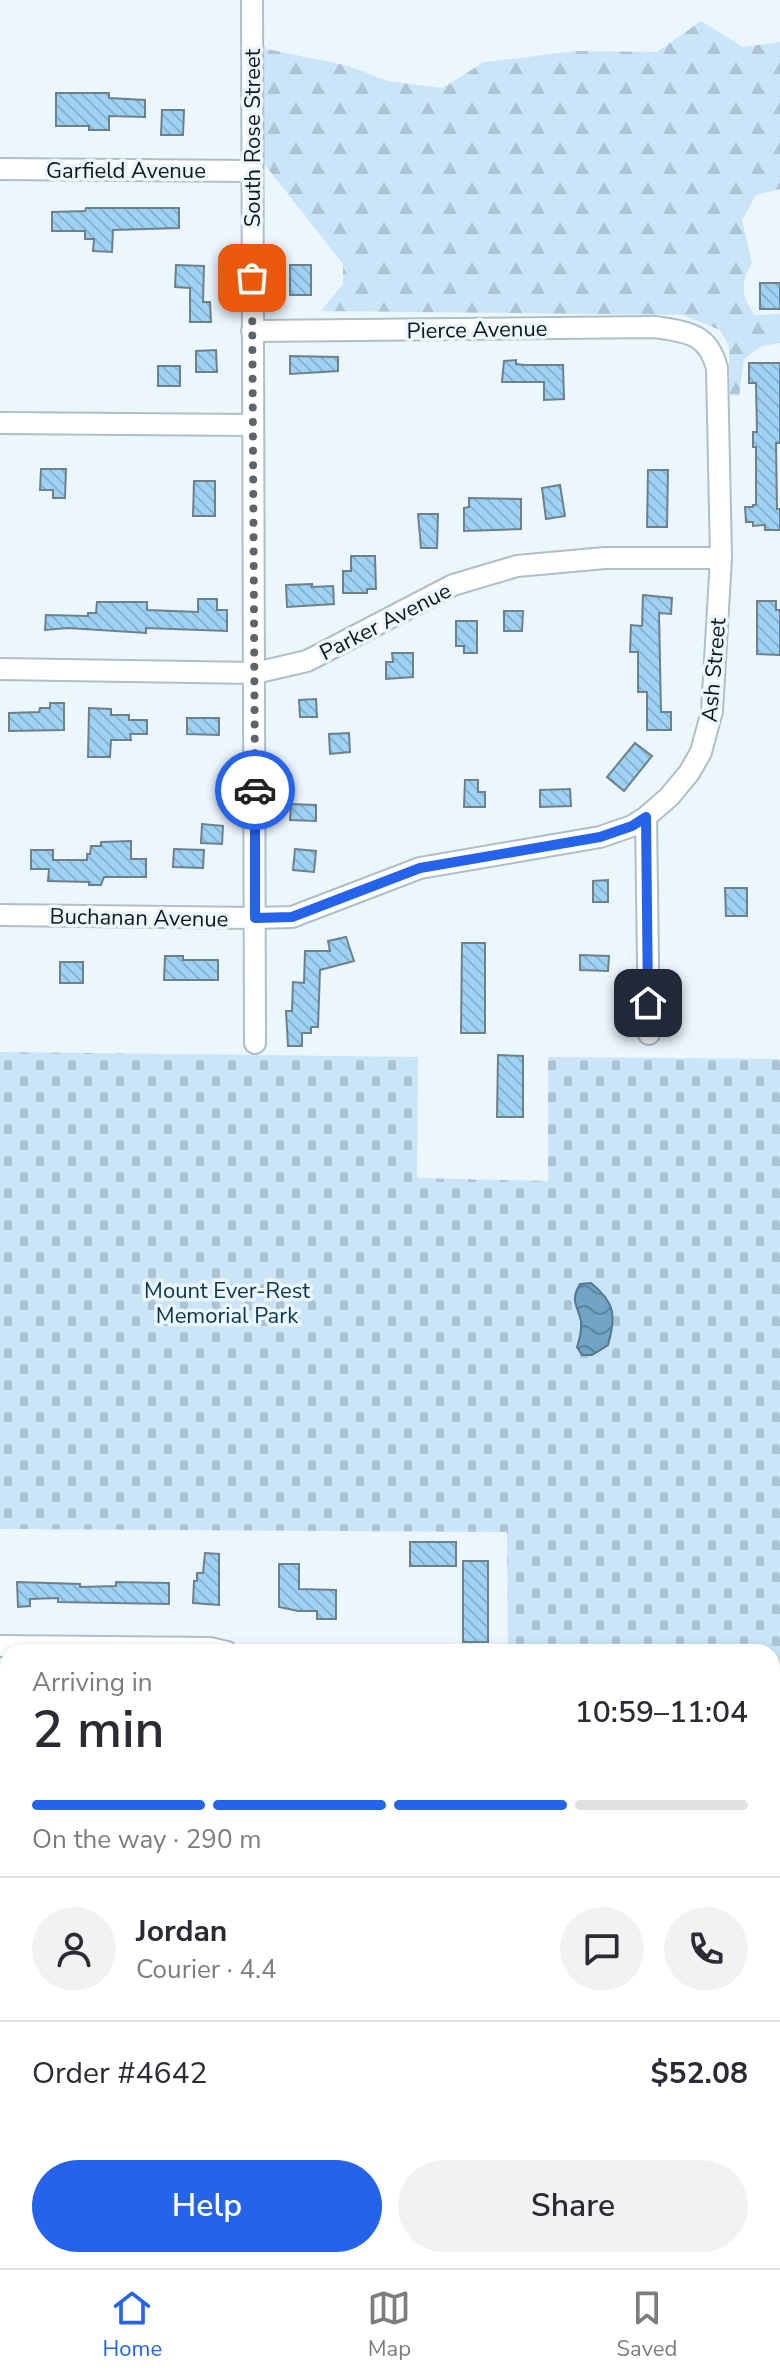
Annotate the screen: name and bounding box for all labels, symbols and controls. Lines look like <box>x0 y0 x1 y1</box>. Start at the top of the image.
street label: South Rose Street <box>238 48 268 227</box>
street label: Garfield Avenue <box>46 156 206 186</box>
pin <box>218 244 286 312</box>
icon: bag <box>230 256 274 300</box>
street label: Pierce Avenue <box>406 314 548 346</box>
street label: Parker Avenue <box>315 576 456 668</box>
street label: Ash Street <box>694 616 734 724</box>
courier <box>215 750 295 830</box>
icon: car <box>233 768 277 812</box>
street label: Buchanan Avenue <box>49 901 229 935</box>
pin <box>614 969 682 1037</box>
icon: home <box>626 981 670 1025</box>
park label: Mount Ever-Rest Memorial Park <box>144 1276 310 1331</box>
text: Arriving in <box>32 1665 153 1700</box>
text: 10:59–11:04 <box>575 1692 748 1733</box>
text: 2 min <box>32 1694 165 1765</box>
text: On the way · 290 m <box>32 1822 261 1857</box>
button: person <box>32 1907 116 1991</box>
button: chat <box>560 1907 644 1991</box>
button: phone <box>664 1907 748 1991</box>
text: Jordan <box>136 1911 227 1952</box>
text: Courier · 4.4 <box>136 1952 277 1987</box>
text: Order #4642 <box>32 2053 207 2094</box>
text: $52.08 <box>651 2053 748 2094</box>
button: Help <box>32 2160 382 2252</box>
button: Share <box>398 2160 748 2252</box>
tab: Home <box>103 2286 162 2364</box>
tab: Map <box>367 2286 411 2364</box>
tab: Saved <box>617 2286 677 2364</box>

